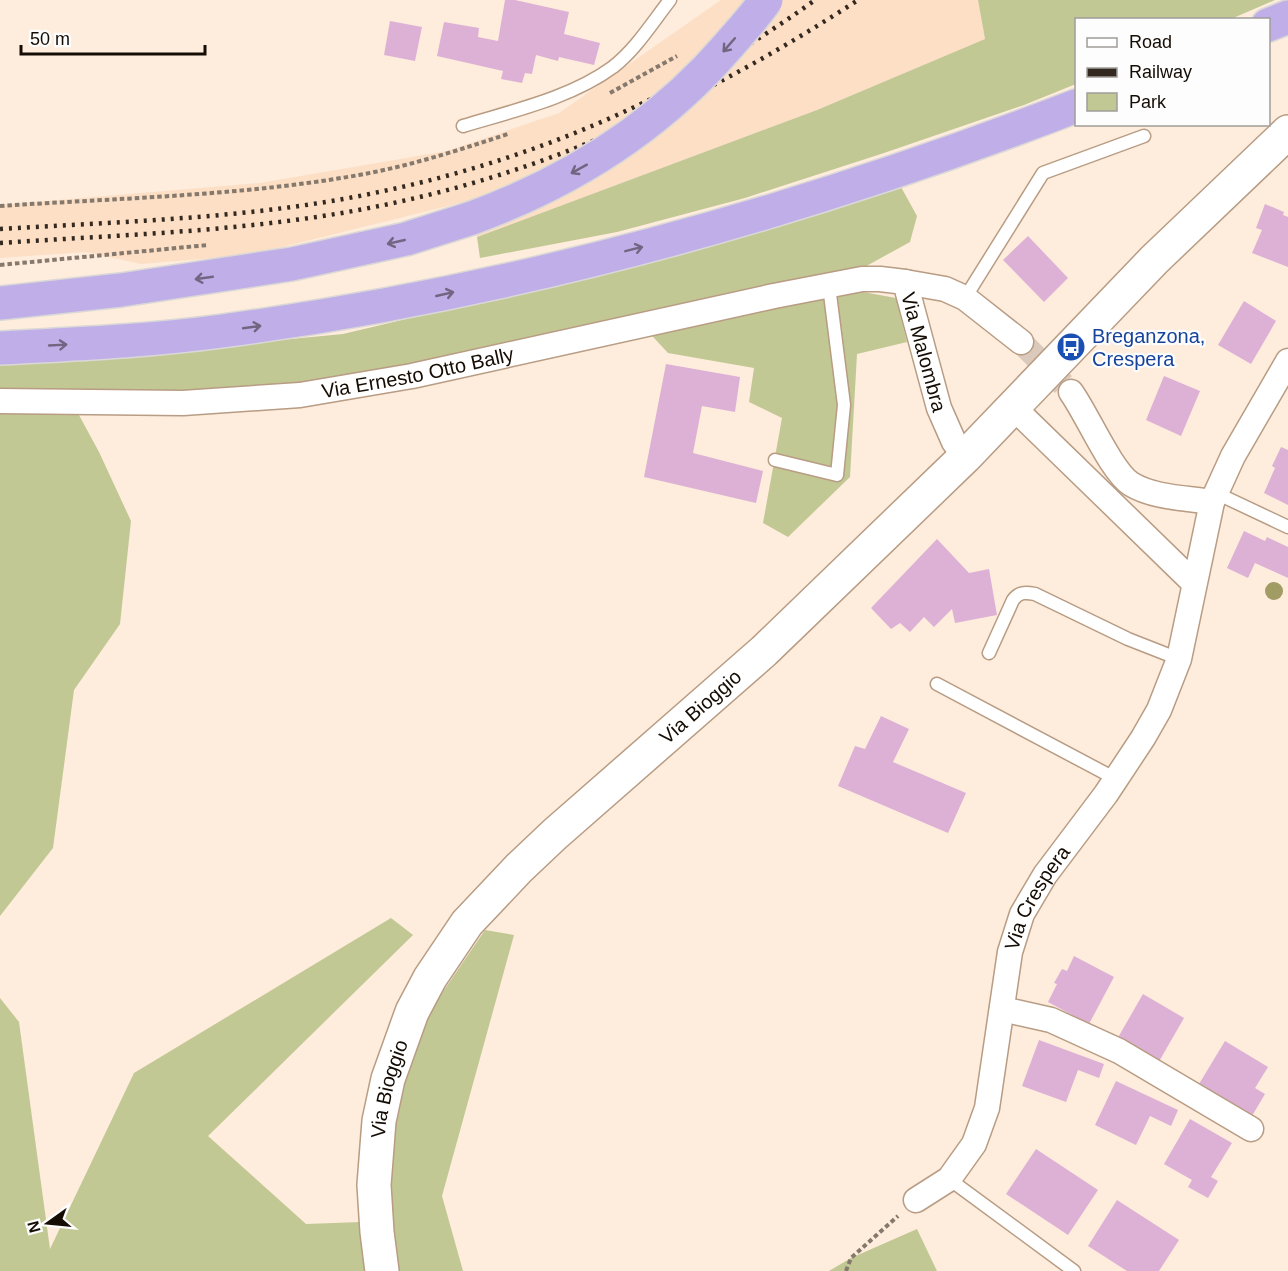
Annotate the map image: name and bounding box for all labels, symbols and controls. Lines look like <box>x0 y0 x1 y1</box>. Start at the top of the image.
scale bar <box>21 18 206 56</box>
legend <box>1075 18 1270 126</box>
text: 50 m <box>30 29 70 49</box>
text: Road <box>1129 32 1172 52</box>
one-way arrow <box>722 37 736 52</box>
text: Railway <box>1129 62 1192 82</box>
text: Park <box>1129 92 1167 112</box>
one-way arrow <box>571 163 588 175</box>
one-way arrow <box>387 236 406 248</box>
one-way arrow <box>624 242 643 254</box>
one-way arrow <box>195 272 215 283</box>
one-way arrow <box>435 287 454 299</box>
street label: Via Malombra <box>897 290 951 415</box>
one-way arrow <box>242 321 262 332</box>
place label: Breganzona, Crespera <box>1092 325 1205 370</box>
bus stop icon: Breganzona, Crespera <box>1055 331 1087 363</box>
one-way arrow <box>48 340 68 351</box>
street label: Via Ernesto Otto Bally <box>320 343 516 402</box>
street label: Via Bioggio <box>655 665 746 748</box>
street label: Via Crespera <box>1000 841 1075 953</box>
street label: Via Bioggio <box>367 1037 412 1139</box>
north arrow <box>18 1193 78 1253</box>
text: N <box>24 1219 44 1235</box>

